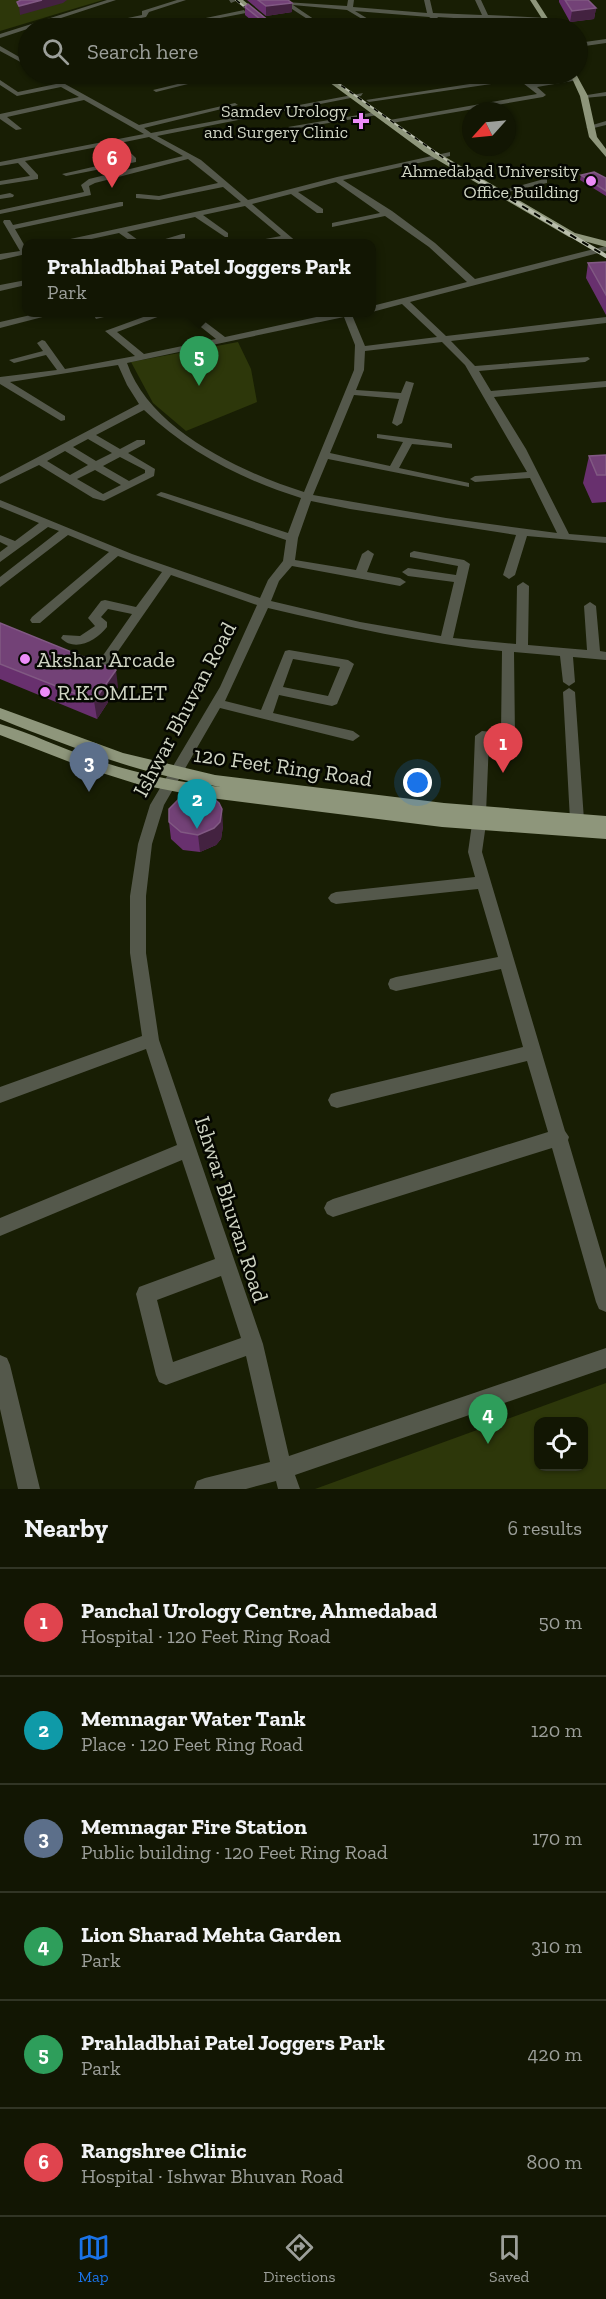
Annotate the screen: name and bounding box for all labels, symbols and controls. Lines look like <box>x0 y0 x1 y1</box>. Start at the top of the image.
search box <box>18 18 588 84</box>
icon: search <box>39 35 72 68</box>
text: Search here <box>87 38 198 65</box>
place label: Samdev Urology and Surgery Clinic <box>204 100 349 143</box>
north arrow <box>462 102 516 156</box>
marker: Samdev Urology and Surgery Clinic <box>352 112 370 130</box>
pin: 6 <box>92 138 132 188</box>
place label: Ahmedabad University Office Building <box>401 160 580 203</box>
marker: Ahmedabad University Office Building <box>584 174 598 188</box>
popup <box>22 239 376 317</box>
text: Prahladbhai Patel Joggers Park <box>47 253 351 280</box>
text: Park <box>47 280 87 304</box>
pin: 5 <box>180 336 218 386</box>
street label: Ishwar Bhuvan Road <box>127 617 242 801</box>
place label: Akshar Arcade <box>37 646 175 673</box>
marker: Akshar Arcade <box>18 652 32 666</box>
place label: R.K.OMLET <box>57 679 167 706</box>
marker: R.K.OMLET <box>38 685 52 699</box>
pin: 1 <box>484 724 522 773</box>
street label: 120 Feet Ring Road <box>192 741 374 792</box>
pin: 3 <box>70 742 109 792</box>
your location <box>403 768 432 797</box>
pin: 2 <box>178 780 216 829</box>
street label: Ishwar Bhuvan Road <box>189 1113 274 1306</box>
pin: 4 <box>468 1394 508 1444</box>
map controls <box>534 1417 588 1471</box>
button: locate <box>534 1417 588 1471</box>
text: Nearby <box>24 1512 108 1544</box>
text: 6 results <box>508 1516 582 1540</box>
text: Panchal Urology Centre, Ahmedabad <box>81 1597 437 1624</box>
text: 1 <box>39 1610 48 1634</box>
text: 50 m <box>538 1610 582 1634</box>
text: Hospital · 120 Feet Ring Road <box>81 1624 331 1648</box>
text: Memnagar Water Tank <box>81 1705 306 1732</box>
text: 2 <box>38 1718 49 1742</box>
text: 120 m <box>531 1718 582 1742</box>
text: Place · 120 Feet Ring Road <box>81 1732 303 1756</box>
text: Memnagar Fire Station <box>81 1813 307 1840</box>
text: 3 <box>38 1826 49 1850</box>
text: 170 m <box>532 1826 582 1850</box>
text: Public building · 120 Feet Ring Road <box>81 1840 388 1864</box>
text: Lion Sharad Mehta Garden <box>81 1921 341 1948</box>
text: 4 <box>38 1934 49 1958</box>
text: 310 m <box>531 1934 582 1958</box>
text: Park <box>81 1948 121 1972</box>
text: Prahladbhai Patel Joggers Park <box>81 2029 385 2056</box>
text: 5 <box>38 2042 49 2066</box>
text: 420 m <box>528 2042 582 2066</box>
text: Park <box>81 2056 121 2080</box>
text: Rangshree Clinic <box>81 2137 247 2164</box>
text: 6 <box>38 2150 49 2174</box>
text: 800 m <box>526 2150 582 2174</box>
text: Hospital · Ishwar Bhuvan Road <box>81 2164 344 2188</box>
tab: Map <box>77 2231 110 2286</box>
tab: Directions <box>263 2231 336 2286</box>
tab: Saved <box>489 2231 529 2286</box>

